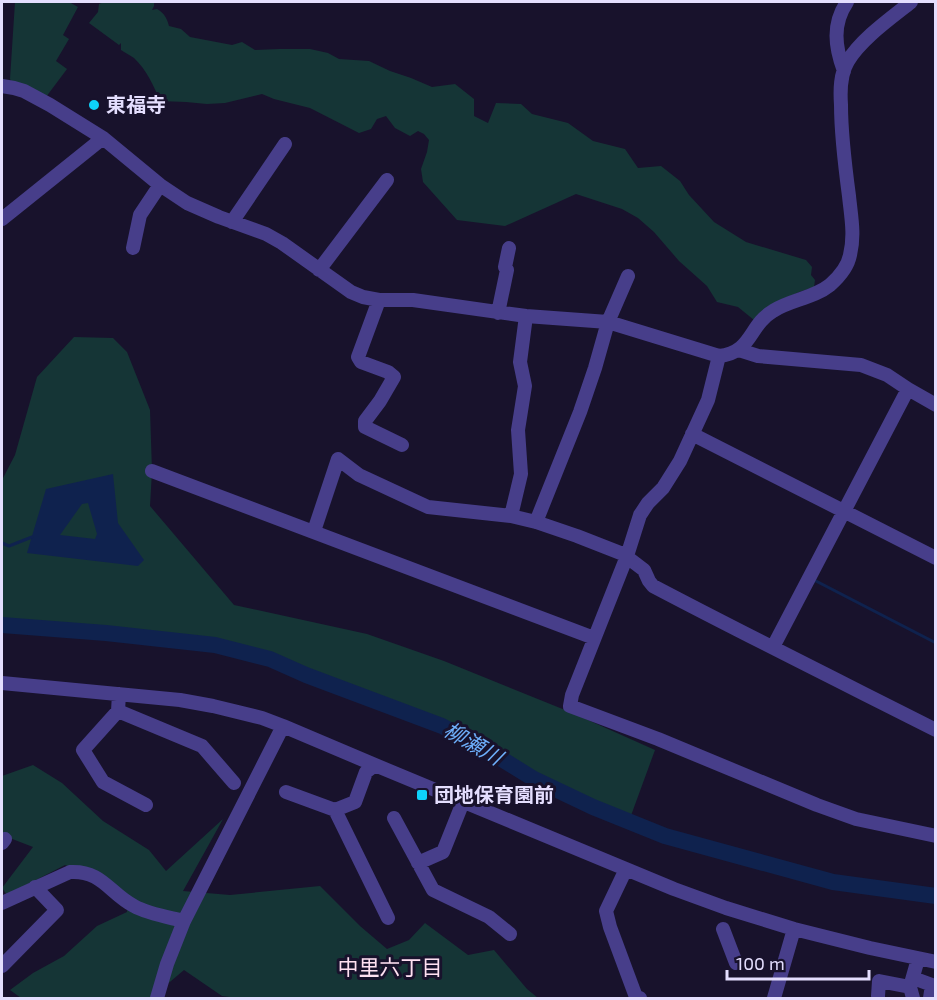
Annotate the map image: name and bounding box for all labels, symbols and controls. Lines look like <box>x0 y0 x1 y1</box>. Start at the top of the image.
place label: 東福寺 <box>106 92 166 116</box>
marker: 東福寺 <box>87 98 101 112</box>
water label: 柳瀬川 <box>440 716 509 770</box>
place label: 団地保育園前 <box>434 782 554 806</box>
marker: 団地保育園前 <box>415 788 429 802</box>
scale bar <box>727 943 870 981</box>
text: 100 m <box>736 952 785 974</box>
district label: 中里六丁目 <box>338 954 443 979</box>

